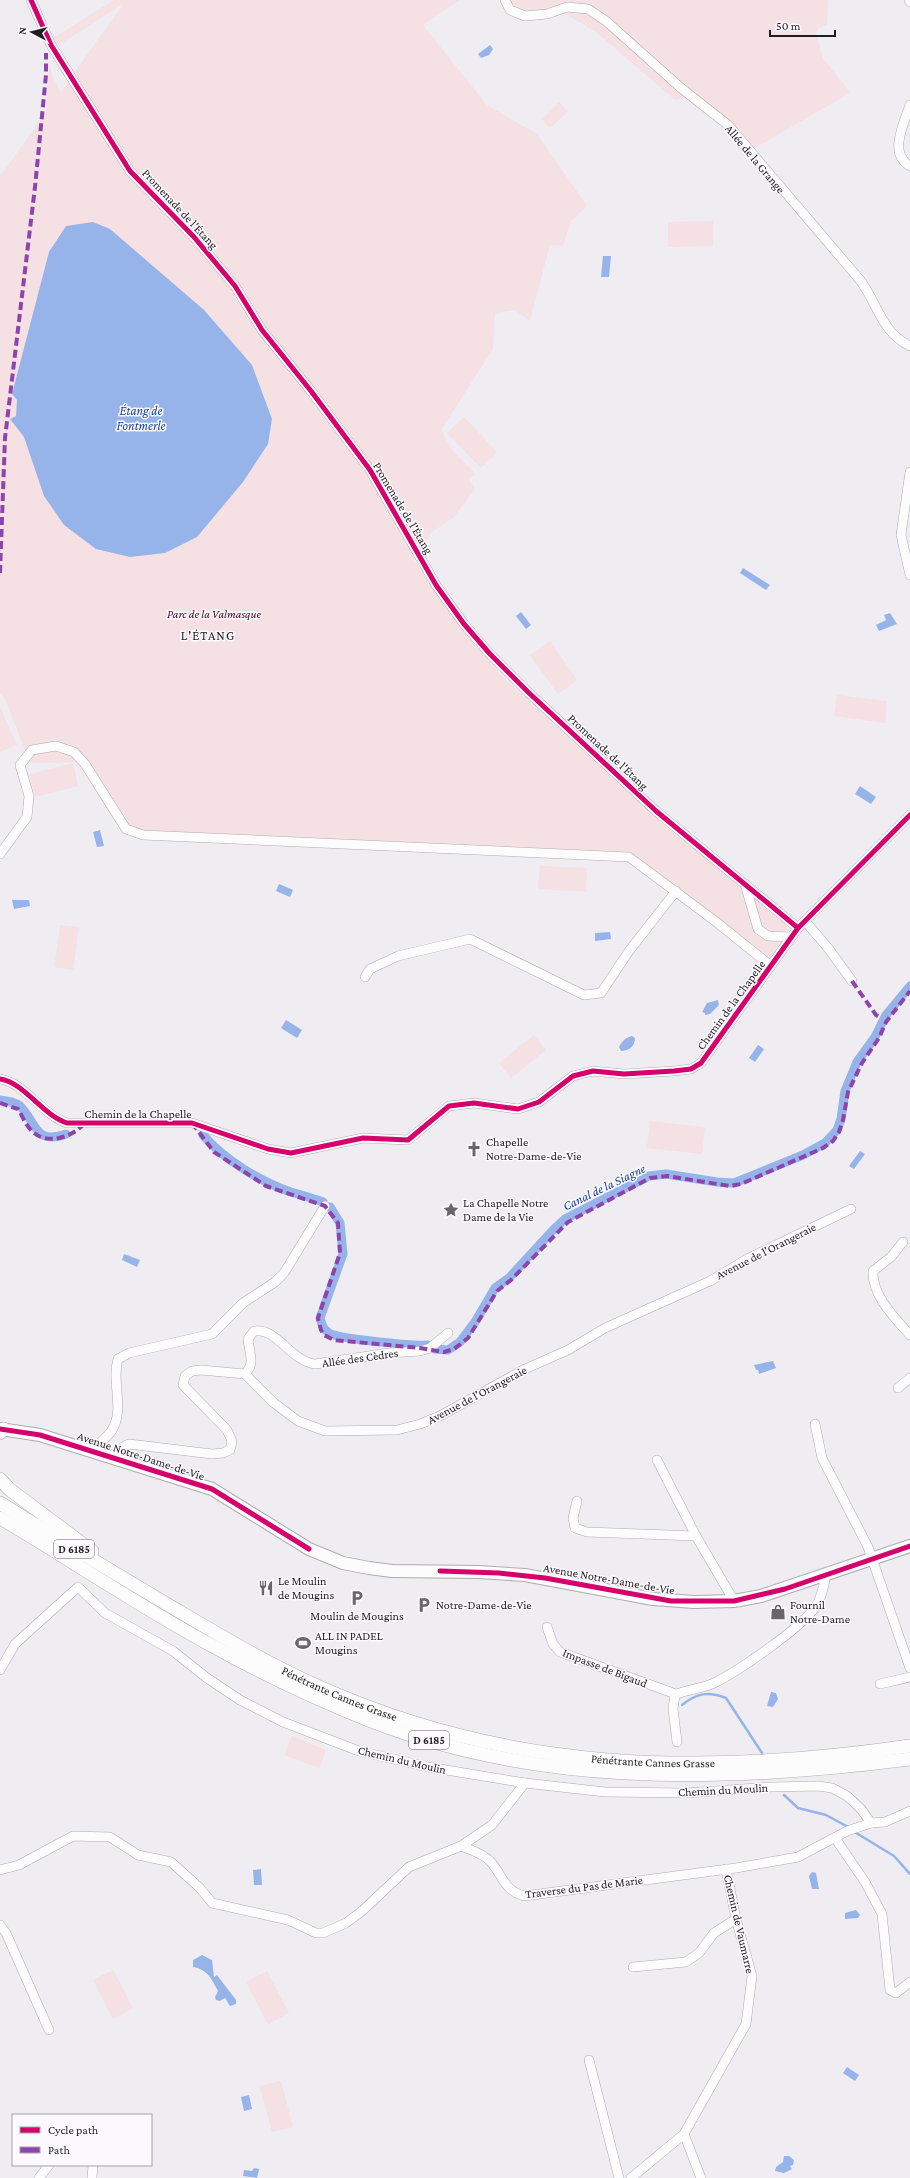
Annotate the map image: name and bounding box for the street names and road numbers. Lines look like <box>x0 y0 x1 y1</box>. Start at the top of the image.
street label: Allée de la Grange <box>722 122 788 196</box>
street label: Promenade de l'Étang <box>139 166 221 252</box>
street label: Promenade de l'Étang <box>370 460 436 557</box>
street label: Promenade de l'Étang <box>565 711 651 793</box>
street label: Chemin de la Chapelle <box>694 957 768 1053</box>
street label: Chemin de la Chapelle <box>84 1107 192 1121</box>
street label: Avenue de l'Orangeraie <box>714 1220 818 1282</box>
street label: Allée des Cèdres <box>321 1346 399 1370</box>
street label: Avenue de l'Orangeraie <box>425 1363 529 1427</box>
street label: Avenue Notre-Dame-de-Vie <box>76 1429 206 1483</box>
road number: D 6185 <box>54 1540 94 1558</box>
street label: Avenue Notre-Dame-de-Vie <box>542 1561 676 1597</box>
street label: Impasse de Bigaud <box>561 1645 650 1691</box>
street label: Pénétrante Cannes Grasse <box>279 1663 399 1724</box>
road number: D 6185 <box>409 1731 449 1749</box>
street label: Chemin du Moulin <box>356 1743 448 1777</box>
street label: Pénétrante Cannes Grasse <box>591 1751 715 1770</box>
street label: Chemin du Moulin <box>678 1781 769 1799</box>
street label: Traverse du Pas de Marie <box>524 1873 644 1901</box>
street label: Chemin de Vaumarre <box>721 1873 757 1975</box>

